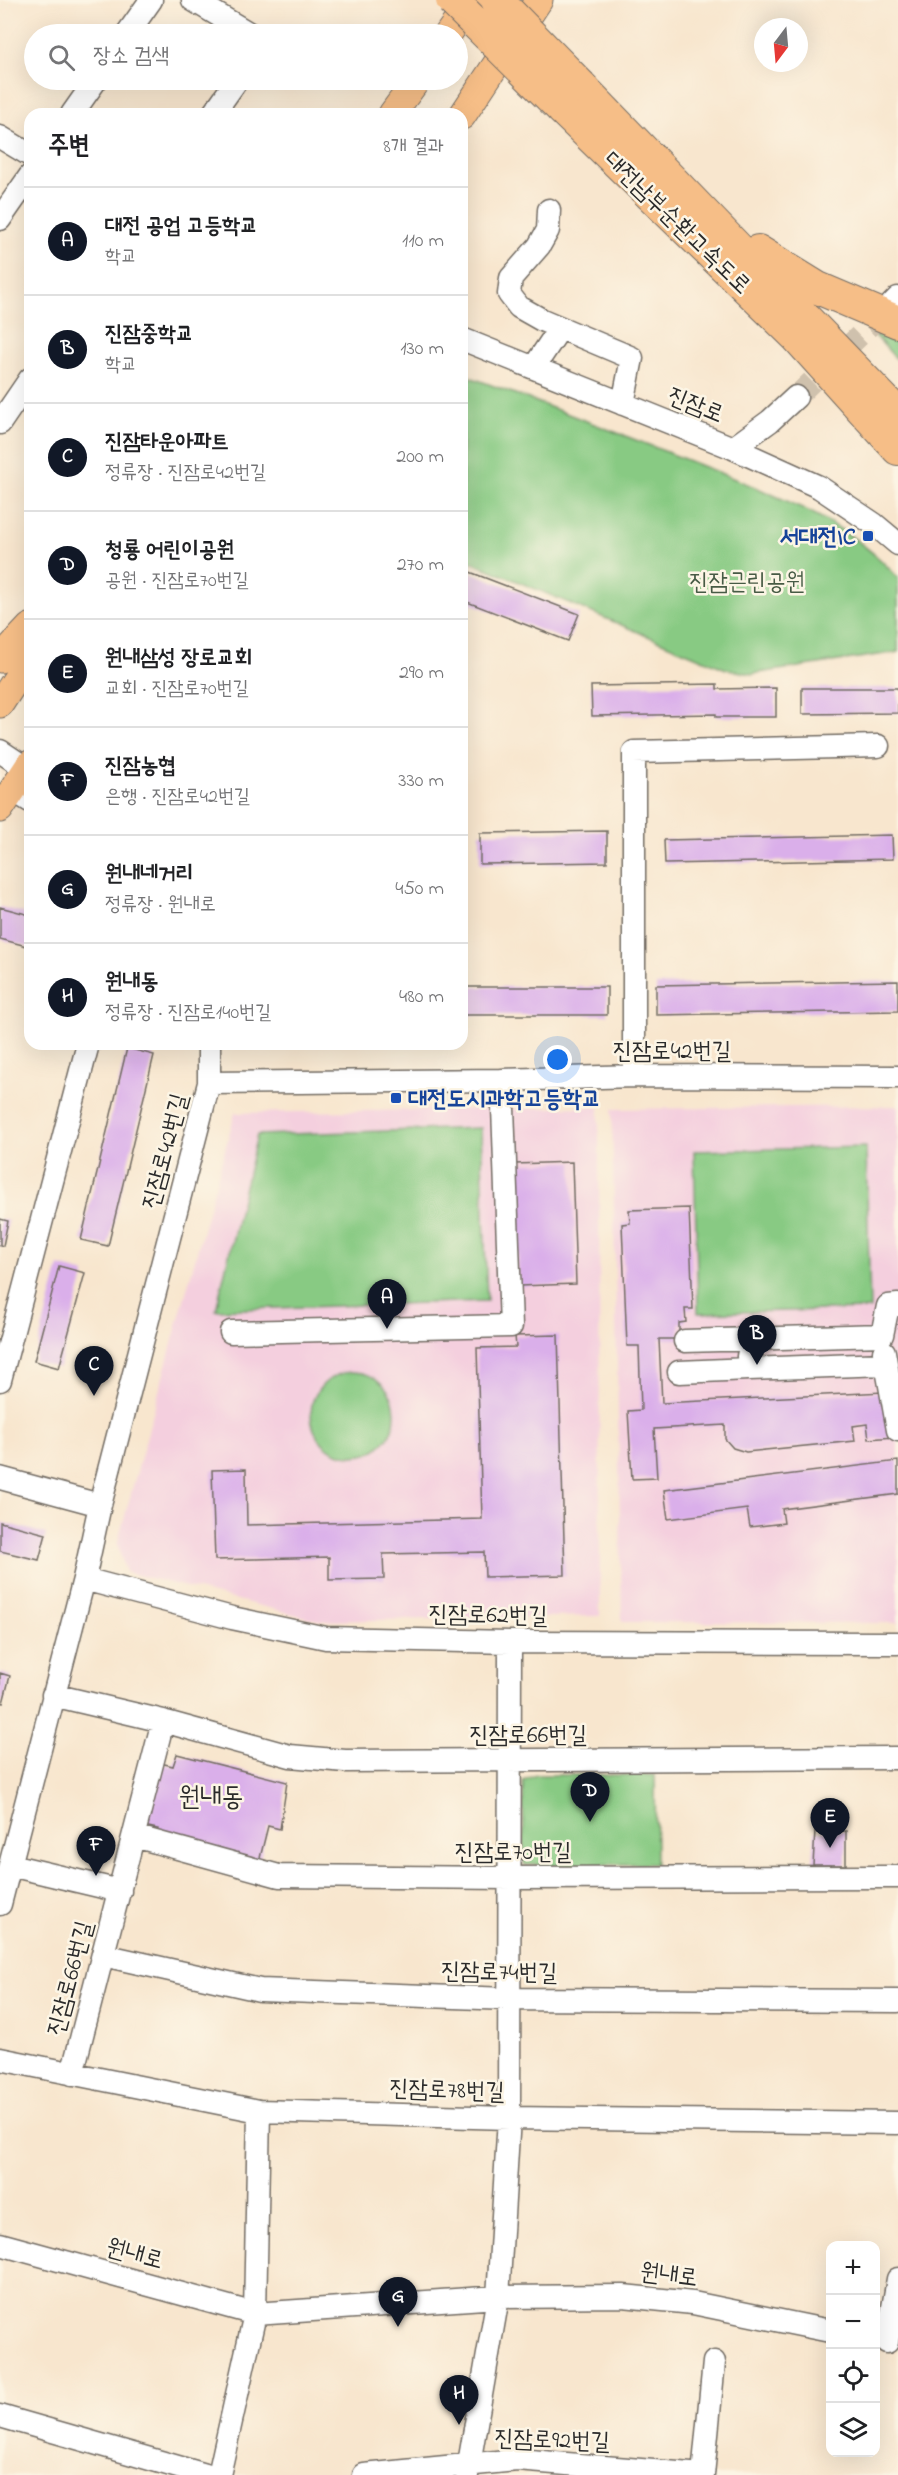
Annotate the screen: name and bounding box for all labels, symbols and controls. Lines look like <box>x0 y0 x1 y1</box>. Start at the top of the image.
north arrow <box>754 18 808 72</box>
search box <box>24 24 468 90</box>
icon: search <box>45 41 78 74</box>
text: 장소 검색 <box>93 41 169 73</box>
text: 주변 <box>48 128 90 166</box>
text: 8개 결과 <box>383 133 444 162</box>
street label: 대전남부순환고속도로 <box>595 144 758 303</box>
text: 대전 공업 고등학교 <box>105 211 258 243</box>
text: A <box>61 227 74 256</box>
text: 110 m <box>402 227 444 256</box>
text: 학교 <box>105 243 137 272</box>
text: 진잠중학교 <box>105 319 194 351</box>
text: B <box>61 335 74 364</box>
text: 130 m <box>400 335 444 364</box>
text: 학교 <box>105 351 137 380</box>
street label: 진잠로 <box>662 379 728 433</box>
text: 진잠타운아파트 <box>105 427 229 459</box>
text: C <box>62 443 73 472</box>
text: 200 m <box>396 443 444 472</box>
text: 정류장 · 진잠로42번길 <box>105 459 266 488</box>
place label: 서대전IC <box>779 521 856 556</box>
marker: 서대전IC <box>861 529 875 543</box>
text: 청룡 어린이공원 <box>105 535 234 567</box>
text: D <box>60 551 75 580</box>
text: 270 m <box>397 551 444 580</box>
park label: 진잠근린공원 <box>689 566 805 601</box>
text: 공원 · 진잠로70번길 <box>105 567 249 596</box>
text: 원내삼성 장로교회 <box>105 643 252 675</box>
text: E <box>61 659 74 688</box>
text: 290 m <box>399 659 444 688</box>
text: 교회 · 진잠로70번길 <box>105 675 249 704</box>
text: 진잠농협 <box>105 751 176 783</box>
text: F <box>61 767 74 796</box>
text: 330 m <box>398 767 444 796</box>
text: 은행 · 진잠로42번길 <box>105 783 250 812</box>
text: 원내네거리 <box>105 859 194 891</box>
text: G <box>61 875 74 904</box>
text: 450 m <box>395 875 444 904</box>
text: 정류장 · 원내로 <box>105 891 216 920</box>
text: 원내동 <box>105 967 158 999</box>
text: H <box>62 983 73 1012</box>
text: 480 m <box>399 983 444 1012</box>
text: 정류장 · 진잠로140번길 <box>105 999 271 1028</box>
street label: 진잠로42번길 <box>613 1035 731 1070</box>
your location <box>543 1045 572 1074</box>
place label: 대전도시과학고등학교 <box>408 1083 601 1118</box>
street label: 진잠로42번길 <box>134 1090 199 1213</box>
marker: 대전도시과학고등학교 <box>389 1091 403 1105</box>
pin: A <box>368 1280 406 1329</box>
pin: B <box>738 1316 777 1365</box>
pin: C <box>74 1346 113 1396</box>
street label: 진잠로62번길 <box>428 1598 548 1635</box>
street label: 진잠로66번길 <box>469 1719 587 1754</box>
pin: D <box>570 1772 610 1822</box>
district label: 원내동 <box>178 1779 244 1818</box>
pin: E <box>810 1798 850 1848</box>
pin: F <box>76 1826 116 1876</box>
street label: 진잠로70번길 <box>455 1836 571 1871</box>
street label: 진잠로66번길 <box>39 1917 104 2040</box>
street label: 진잠로74번길 <box>440 1955 557 1992</box>
street label: 진잠로78번길 <box>389 2072 505 2111</box>
street label: 원내로 <box>102 2231 167 2280</box>
map controls <box>826 2241 880 2457</box>
button: + <box>826 2241 880 2295</box>
street label: 원내로 <box>638 2256 700 2297</box>
pin: G <box>378 2278 418 2327</box>
button: − <box>826 2295 880 2349</box>
button: locate <box>826 2349 880 2403</box>
pin: H <box>440 2376 478 2425</box>
button: layers <box>826 2403 880 2457</box>
street label: 진잠로92번길 <box>493 2422 610 2461</box>

